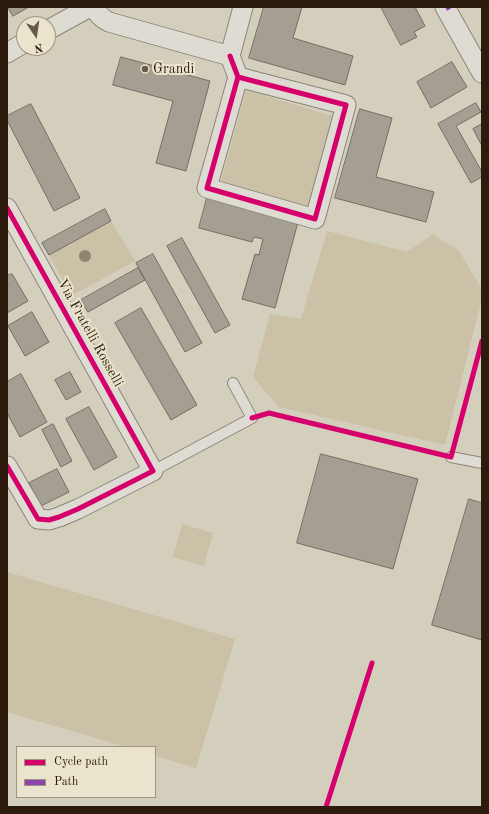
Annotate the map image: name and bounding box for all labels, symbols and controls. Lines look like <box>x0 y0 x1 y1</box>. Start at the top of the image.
north arrow <box>16 16 56 56</box>
text: N <box>33 41 44 54</box>
place label: Grandi <box>153 61 194 77</box>
marker: Grandi <box>140 64 150 74</box>
street label: Via Fratelli Rosselli <box>53 276 127 390</box>
legend <box>16 746 156 798</box>
text: Cycle path <box>54 756 108 768</box>
text: Path <box>54 776 78 788</box>

